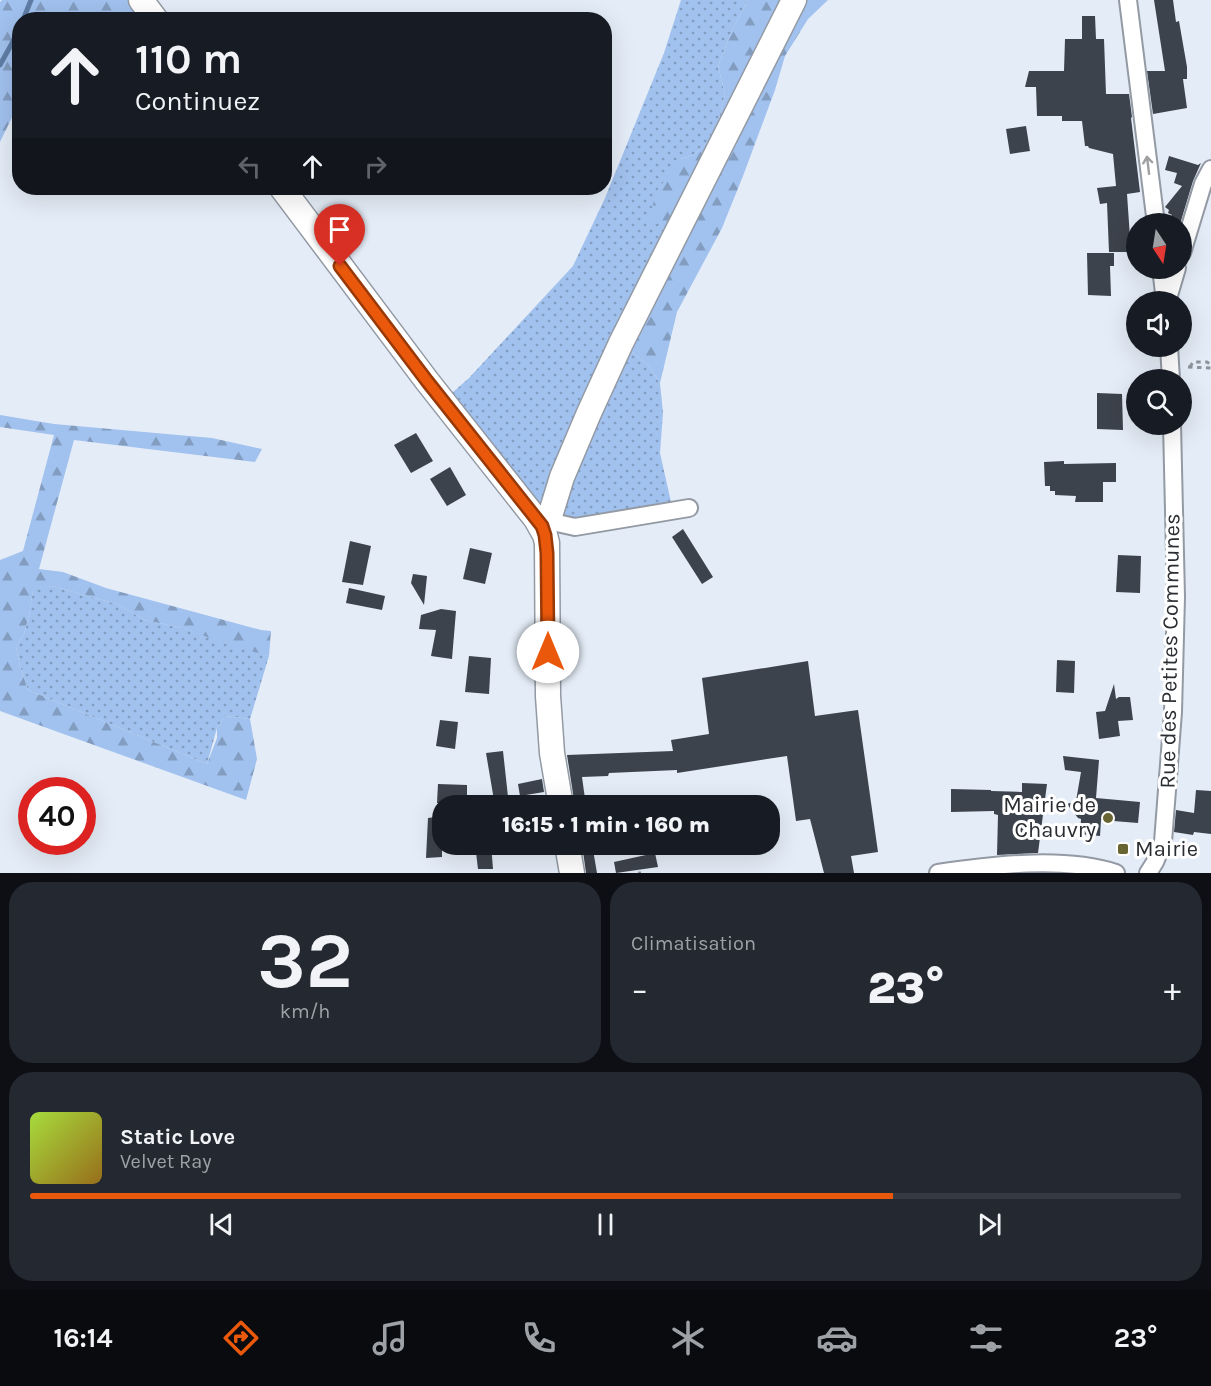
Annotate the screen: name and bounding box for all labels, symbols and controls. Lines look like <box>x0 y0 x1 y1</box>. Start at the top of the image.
text: 110 m <box>135 34 242 84</box>
icon: ahead <box>36 36 114 114</box>
text: Continuez <box>135 85 260 117</box>
icon: left <box>233 150 266 183</box>
icon: ahead <box>296 150 329 183</box>
icon: right <box>359 150 392 183</box>
one-way arrow <box>1143 156 1154 176</box>
pin <box>314 204 365 266</box>
icon: arrive <box>323 213 356 246</box>
north arrow <box>1126 213 1192 279</box>
map controls <box>1126 213 1192 435</box>
button: sound <box>1126 291 1192 357</box>
button: search <box>1126 369 1192 435</box>
street label: Rue des Petites Communes <box>1155 513 1185 789</box>
position arrow <box>516 620 580 684</box>
speed limit sign: 40 <box>18 777 96 855</box>
place label: Mairie de Chauvry <box>1003 792 1096 843</box>
marker: Mairie de Chauvry <box>1101 811 1115 825</box>
text: 16:15 · 1 min · 160 m <box>502 812 710 838</box>
place label: Mairie <box>1135 836 1198 862</box>
marker: Mairie <box>1116 842 1130 856</box>
text: 32 <box>257 915 353 1007</box>
text: Climatisation <box>631 932 756 955</box>
text: 23° <box>867 962 945 1014</box>
text: − <box>631 970 648 1008</box>
text: + <box>1164 970 1181 1008</box>
text: km/h <box>280 1000 330 1023</box>
text: Static Love <box>120 1124 235 1150</box>
text: Velvet Ray <box>120 1150 212 1173</box>
icon: previous <box>205 1208 238 1241</box>
icon: pause <box>589 1208 622 1241</box>
icon: next <box>973 1208 1006 1241</box>
icon: directions <box>220 1317 262 1359</box>
icon: music <box>369 1317 411 1359</box>
icon: phone <box>518 1317 560 1359</box>
icon: climate <box>667 1317 709 1359</box>
icon: car <box>816 1317 858 1359</box>
icon: filters <box>965 1317 1007 1359</box>
text: 16:14 <box>54 1322 113 1354</box>
text: 23° <box>1114 1322 1157 1354</box>

